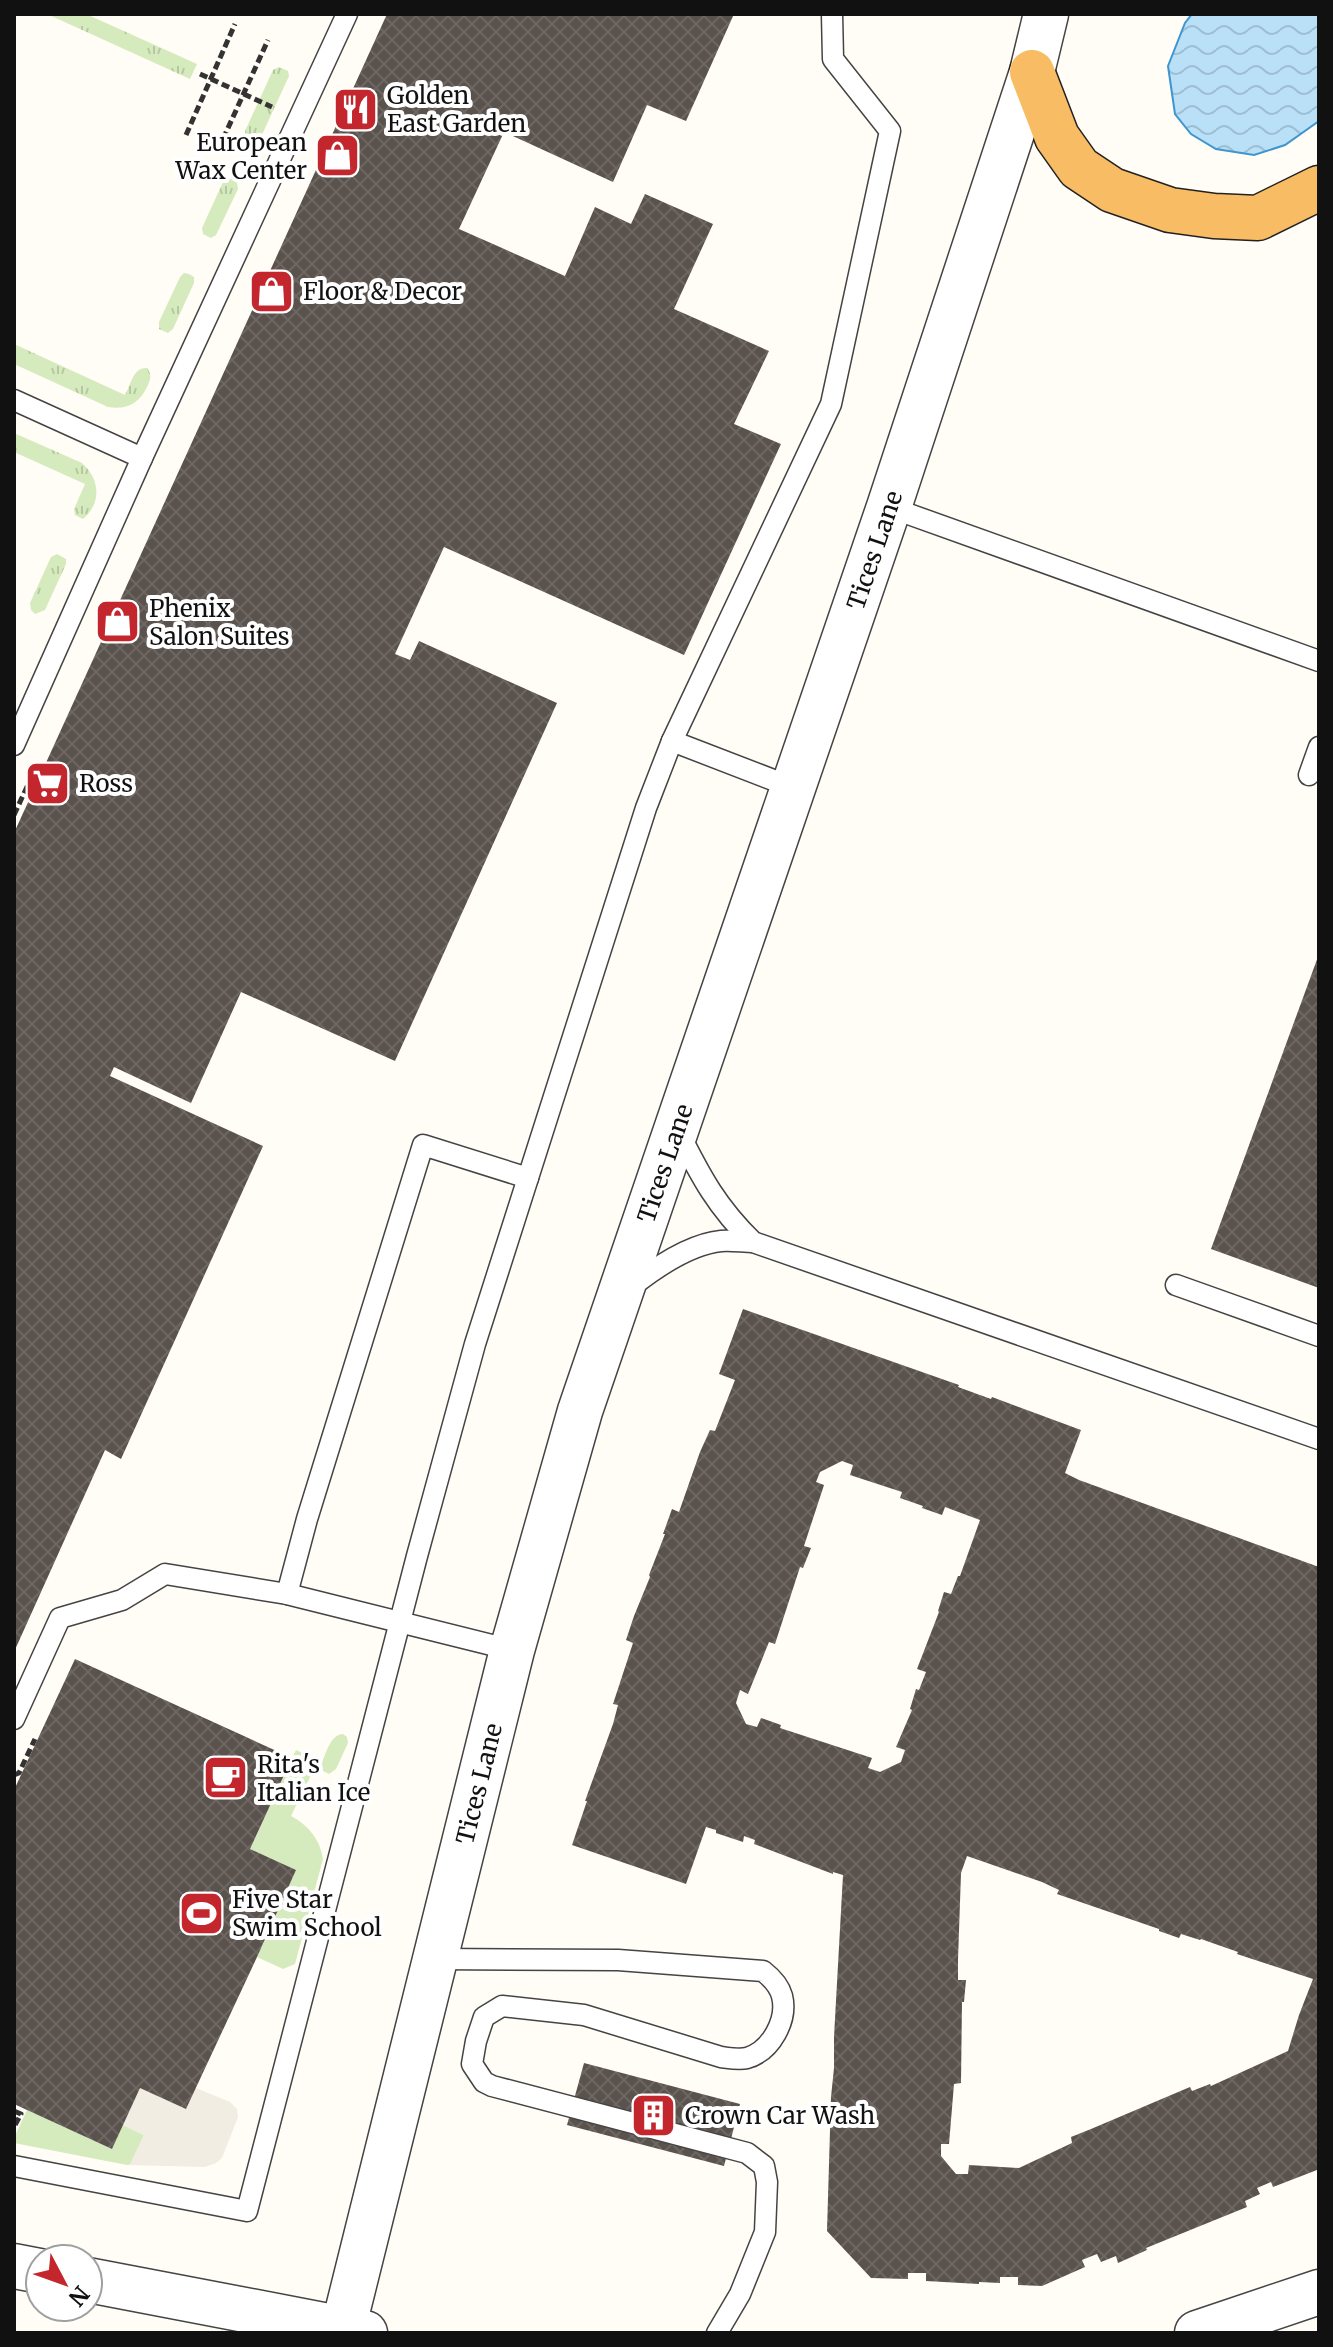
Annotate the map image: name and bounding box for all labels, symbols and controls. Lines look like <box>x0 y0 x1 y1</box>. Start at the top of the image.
place label: Golden East Garden <box>387 80 526 139</box>
restaurant icon: Golden East Garden <box>332 85 380 133</box>
place label: European Wax Center <box>175 127 307 186</box>
shop icon: European Wax Center <box>314 132 362 180</box>
shop icon: Floor & Decor <box>248 267 296 315</box>
place label: Floor & Decor <box>303 276 462 307</box>
street label: Tices Lane <box>840 487 909 614</box>
place label: Phenix Salon Suites <box>149 593 289 652</box>
shop icon: Phenix Salon Suites <box>94 598 142 646</box>
supermarket icon: Ross <box>24 759 72 807</box>
place label: Ross <box>79 768 133 799</box>
street label: Tices Lane <box>630 1100 699 1227</box>
street label: Tices Lane <box>449 1720 509 1847</box>
place label: Rita's Italian Ice <box>257 1749 370 1808</box>
cafe icon: Rita's Italian Ice <box>202 1754 250 1802</box>
place label: Five Star Swim School <box>232 1884 382 1943</box>
sports icon: Five Star Swim School <box>177 1889 225 1937</box>
building icon: Crown Car Wash <box>630 2091 678 2139</box>
place label: Crown Car Wash <box>685 2100 875 2131</box>
north arrow <box>24 2243 104 2323</box>
text: N <box>62 2280 95 2312</box>

